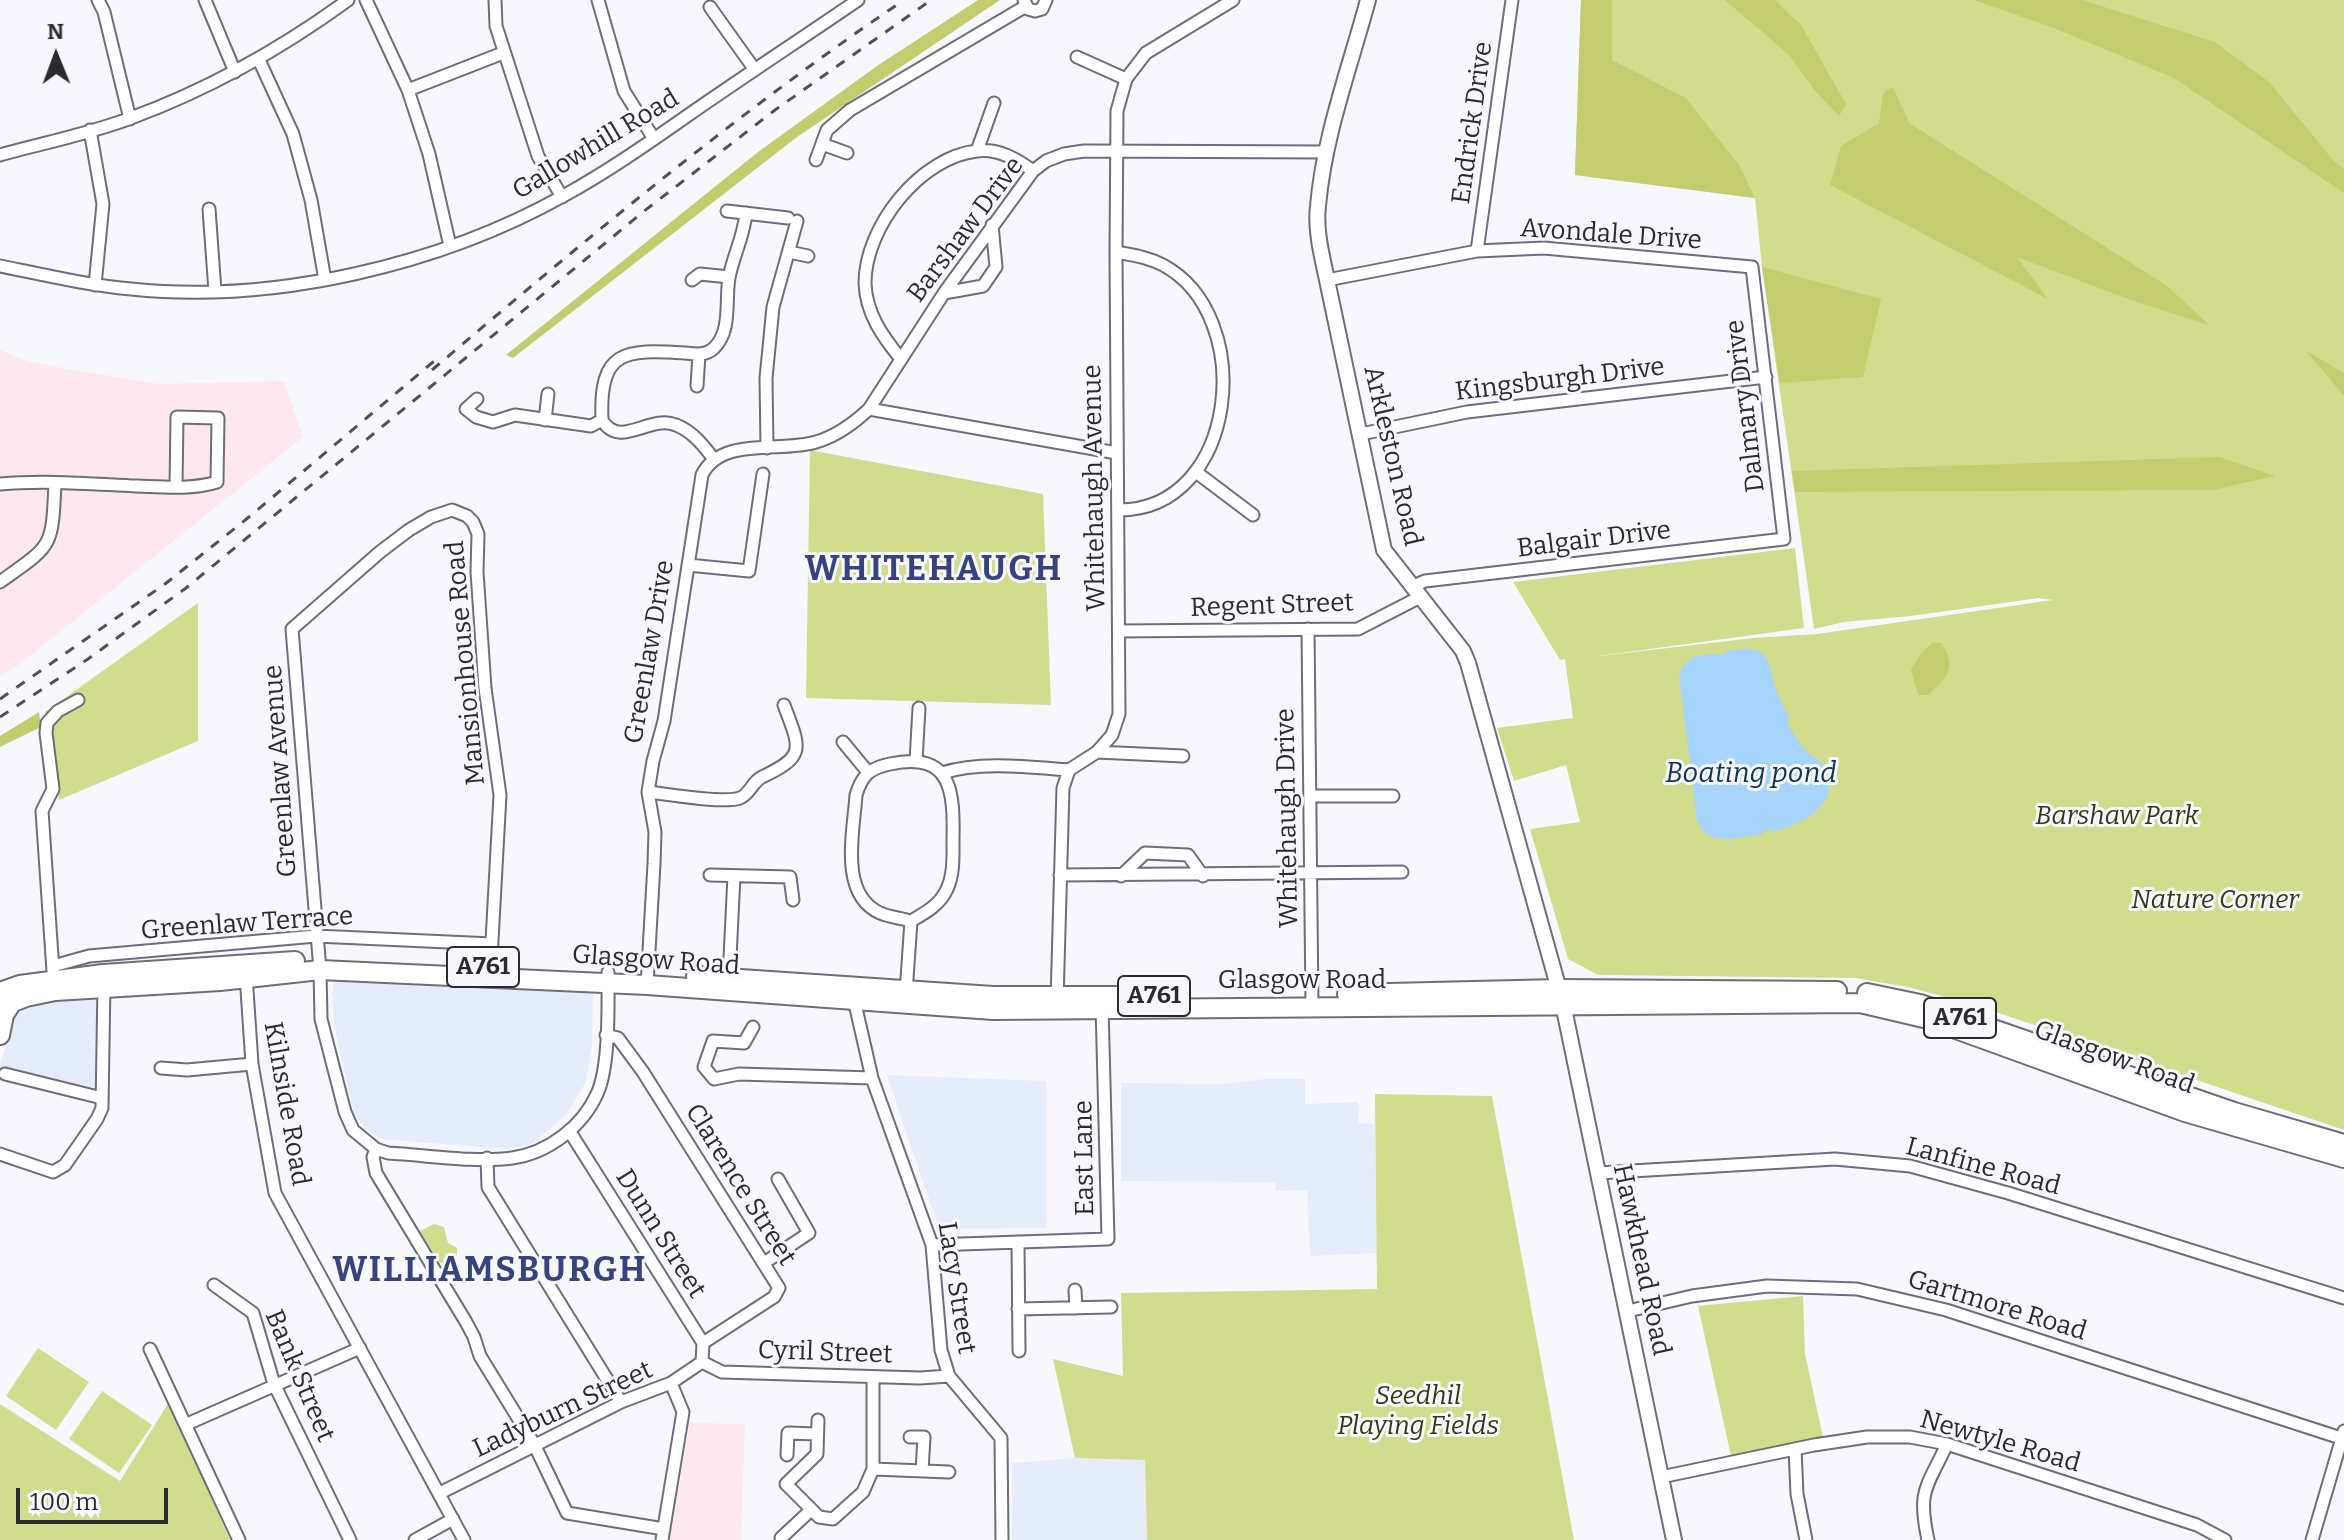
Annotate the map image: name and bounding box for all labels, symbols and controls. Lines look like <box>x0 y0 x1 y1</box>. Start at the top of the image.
north arrow <box>16 16 96 96</box>
text: N <box>47 18 64 45</box>
street label: Endrick Drive <box>1446 40 1500 206</box>
street label: Gallowhill Road <box>507 83 685 207</box>
street label: Barshaw Drive <box>901 151 1031 309</box>
street label: Avondale Drive <box>1519 213 1703 257</box>
street label: Dalmary Drive <box>1720 318 1772 494</box>
street label: Kingsburgh Drive <box>1454 352 1666 408</box>
street label: Arkleston Road <box>1356 363 1428 549</box>
street label: Whitehaugh Avenue <box>1077 364 1113 612</box>
street label: Balgair Drive <box>1515 515 1673 565</box>
street label: Mansionhouse Road <box>440 539 492 787</box>
district label: WHITEHAUGH <box>805 551 1063 591</box>
street label: Greenlaw Drive <box>619 558 681 746</box>
street label: Regent Street <box>1190 588 1354 624</box>
street label: Greenlaw Avenue <box>258 664 304 878</box>
street label: Whitehaugh Drive <box>1270 708 1306 928</box>
water label: Boating pond <box>1665 757 1837 791</box>
park label: Barshaw Park <box>2035 801 2199 833</box>
park label: Nature Corner <box>2131 885 2299 917</box>
street label: Greenlaw Terrace <box>140 901 354 947</box>
street label: Glasgow Road <box>571 940 741 982</box>
road number: A761 <box>447 947 519 987</box>
street label: Glasgow Road <box>1218 965 1386 997</box>
road number: A761 <box>1118 976 1190 1016</box>
road number: A761 <box>1924 998 1996 1038</box>
street label: Glasgow Road <box>2030 1015 2198 1101</box>
street label: Kilnside Road <box>256 1020 316 1188</box>
street label: Clarence Street <box>678 1098 802 1272</box>
street label: East Lane <box>1068 1100 1102 1216</box>
street label: Lanfine Road <box>1902 1131 2064 1203</box>
street label: Hawkhead Road <box>1605 1161 1677 1359</box>
street label: Dunn Street <box>608 1164 712 1304</box>
street label: Lacy Street <box>930 1220 982 1356</box>
district label: WILLIAMSBURGH <box>333 1252 647 1292</box>
street label: Gartmore Road <box>1904 1264 2090 1348</box>
street label: Bank Street <box>257 1305 341 1447</box>
street label: Cyril Street <box>757 1335 893 1371</box>
street label: Ladyburn Street <box>468 1355 658 1465</box>
park label: Seedhil Playing Fields <box>1337 1381 1499 1442</box>
street label: Newtyle Road <box>1916 1404 2084 1480</box>
scale bar <box>20 1472 172 1522</box>
text: 100 m <box>30 1488 98 1516</box>

